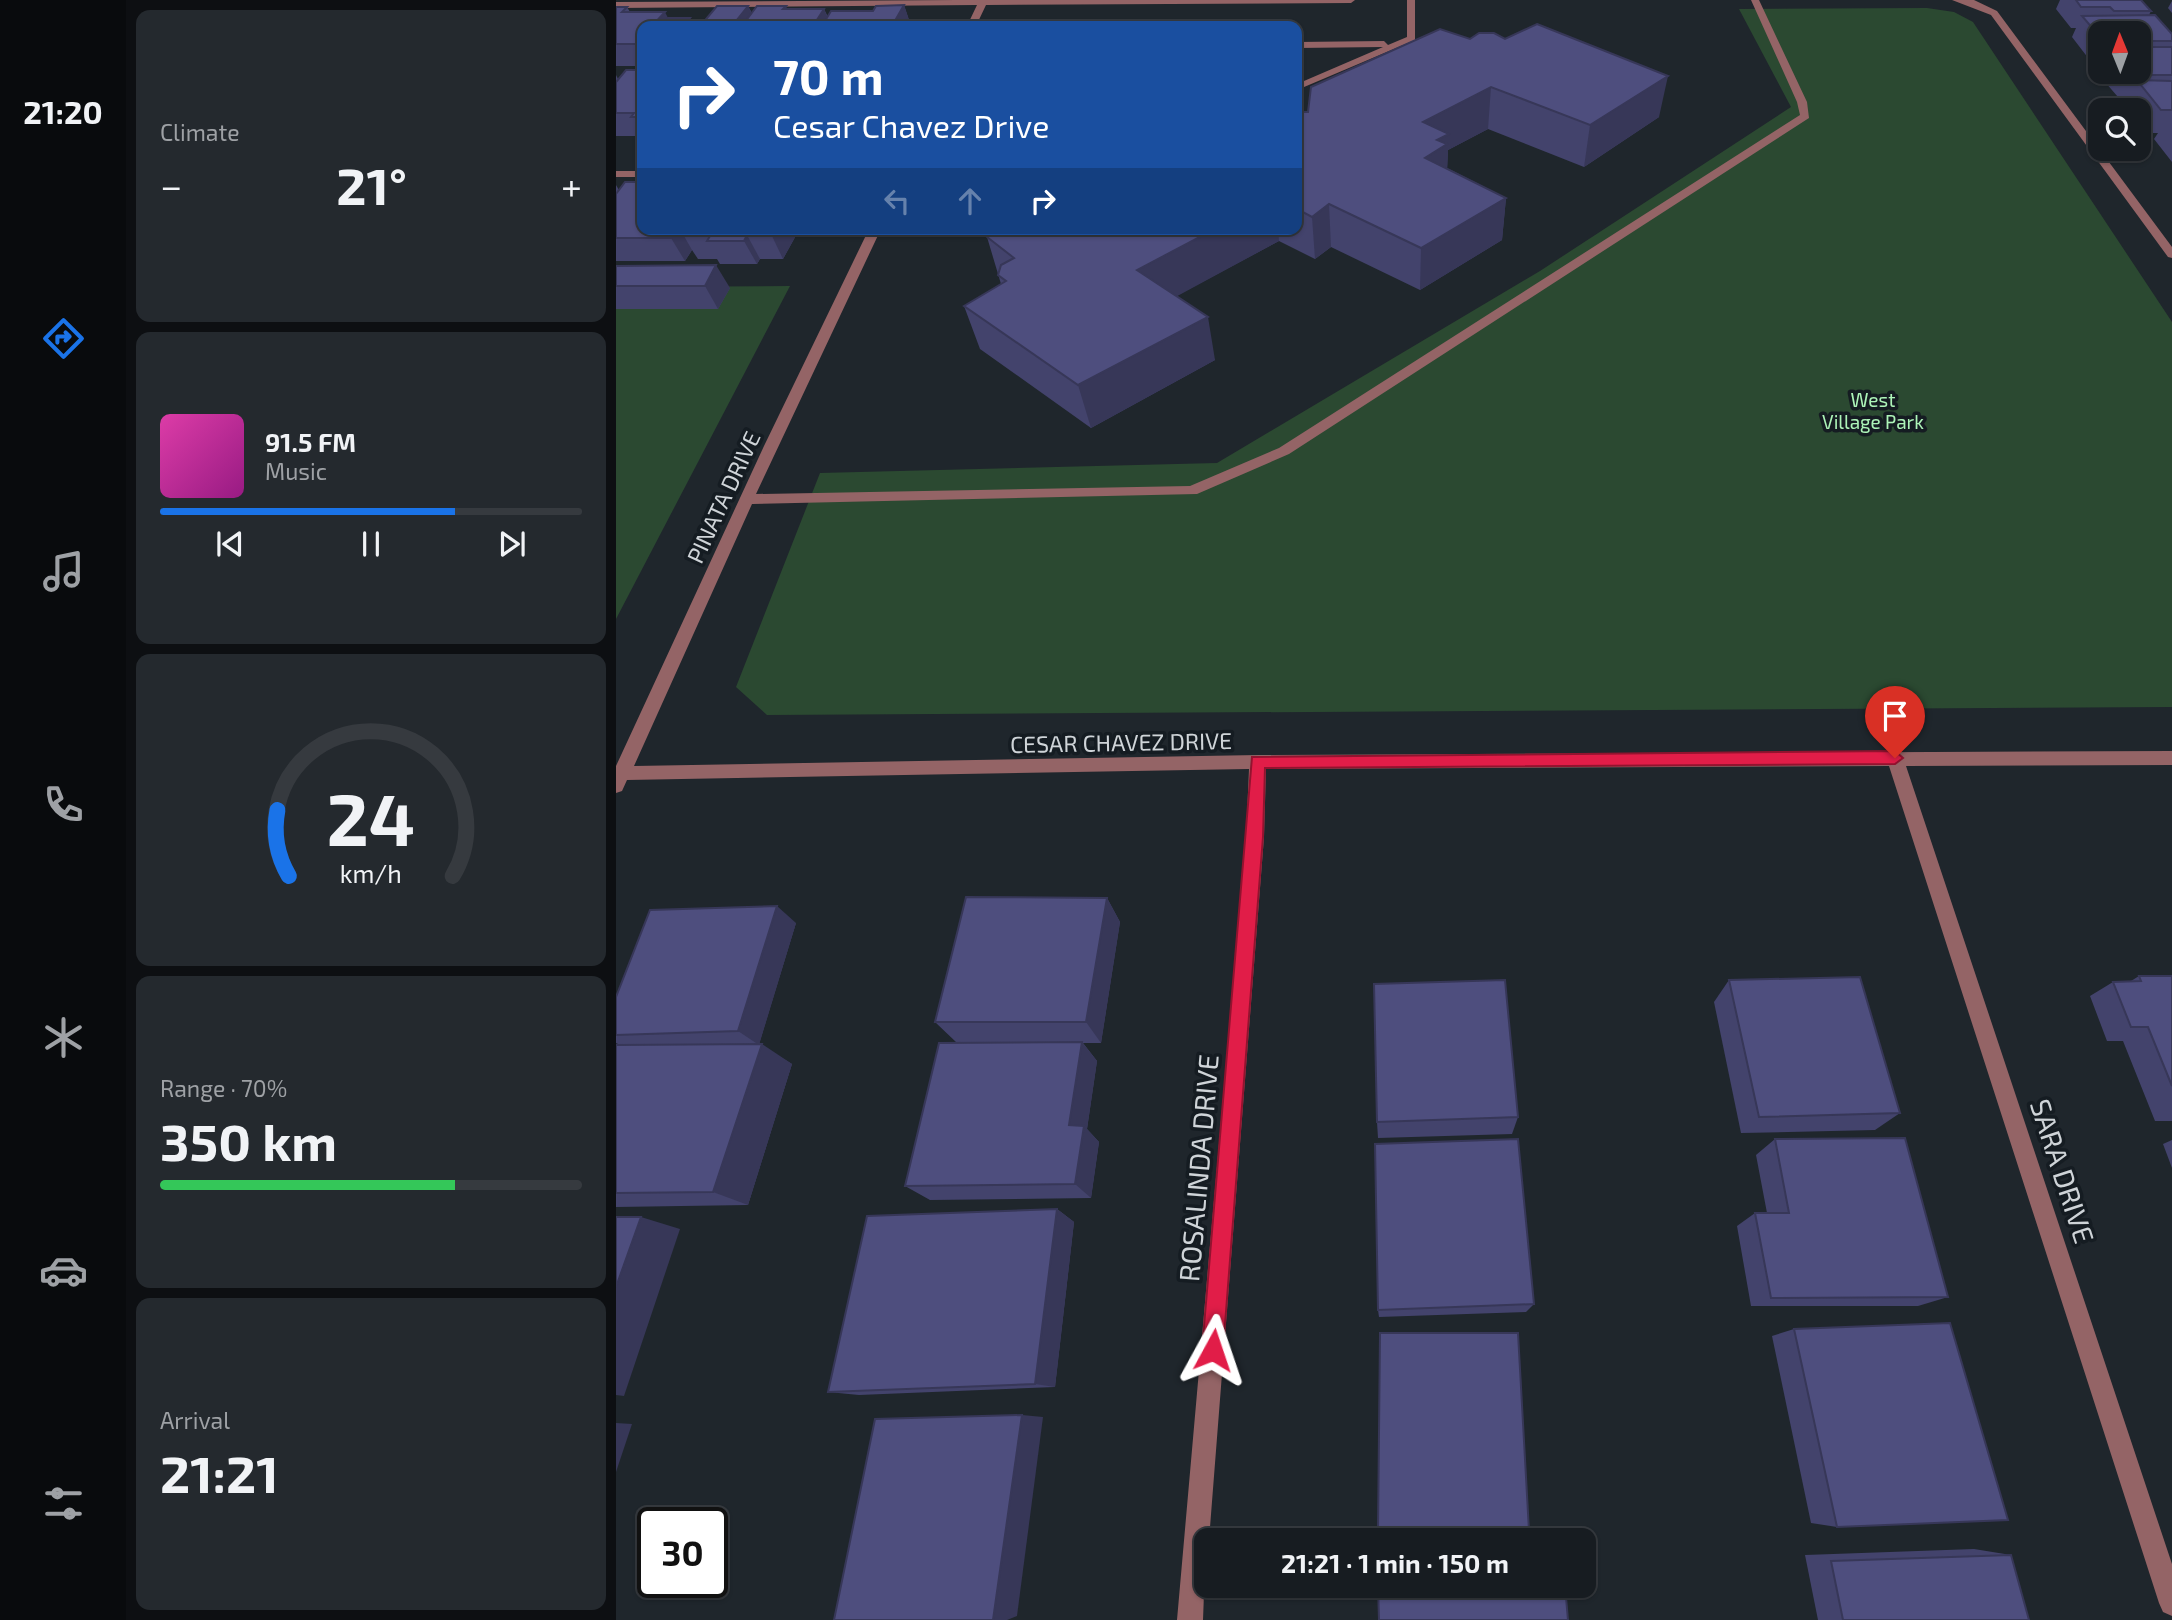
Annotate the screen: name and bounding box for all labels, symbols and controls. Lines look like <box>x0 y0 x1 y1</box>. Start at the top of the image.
north arrow <box>2088 21 2151 84</box>
map controls <box>2088 21 2151 161</box>
text: 70 m <box>773 46 884 105</box>
icon: right <box>658 49 749 140</box>
text: 21:20 <box>23 92 103 130</box>
button: search <box>2088 98 2151 161</box>
text: Cesar Chavez Drive <box>773 106 1049 144</box>
text: Climate <box>160 118 240 146</box>
text: 21° <box>336 153 407 215</box>
text: − <box>160 162 182 208</box>
text: + <box>561 162 582 208</box>
icon: left <box>878 182 916 220</box>
icon: ahead <box>951 182 989 220</box>
icon: right <box>1024 182 1062 220</box>
icon: directions <box>39 314 88 363</box>
park label: West Village Park <box>1822 388 1924 433</box>
text: 91.5 FM <box>265 426 356 457</box>
street label: PINATA DRIVE <box>680 427 766 567</box>
text: Music <box>265 457 327 485</box>
icon: previous <box>211 525 249 563</box>
icon: pause <box>352 525 390 563</box>
icon: next <box>493 525 531 563</box>
icon: music <box>39 547 88 596</box>
pin <box>1865 686 1925 758</box>
icon: arrive <box>1876 697 1914 735</box>
street label: CESAR CHAVEZ DRIVE <box>1010 726 1232 758</box>
text: 24 <box>327 773 415 861</box>
icon: phone <box>39 780 88 829</box>
text: km/h <box>340 858 402 888</box>
icon: climate <box>39 1013 88 1062</box>
street label: ROSALINDA DRIVE <box>1171 1053 1225 1283</box>
text: Range · 70% <box>160 1074 287 1102</box>
street label: SARA DRIVE <box>2024 1095 2102 1247</box>
text: 350 km <box>160 1109 337 1171</box>
icon: car <box>39 1246 88 1295</box>
position arrow <box>1176 1313 1250 1387</box>
text: Arrival <box>160 1406 230 1434</box>
text: 21:21 <box>160 1441 279 1503</box>
icon: filters <box>39 1479 88 1528</box>
speed limit sign: 30 <box>637 1507 728 1598</box>
text: 21:21 · 1 min · 150 m <box>1281 1547 1509 1578</box>

